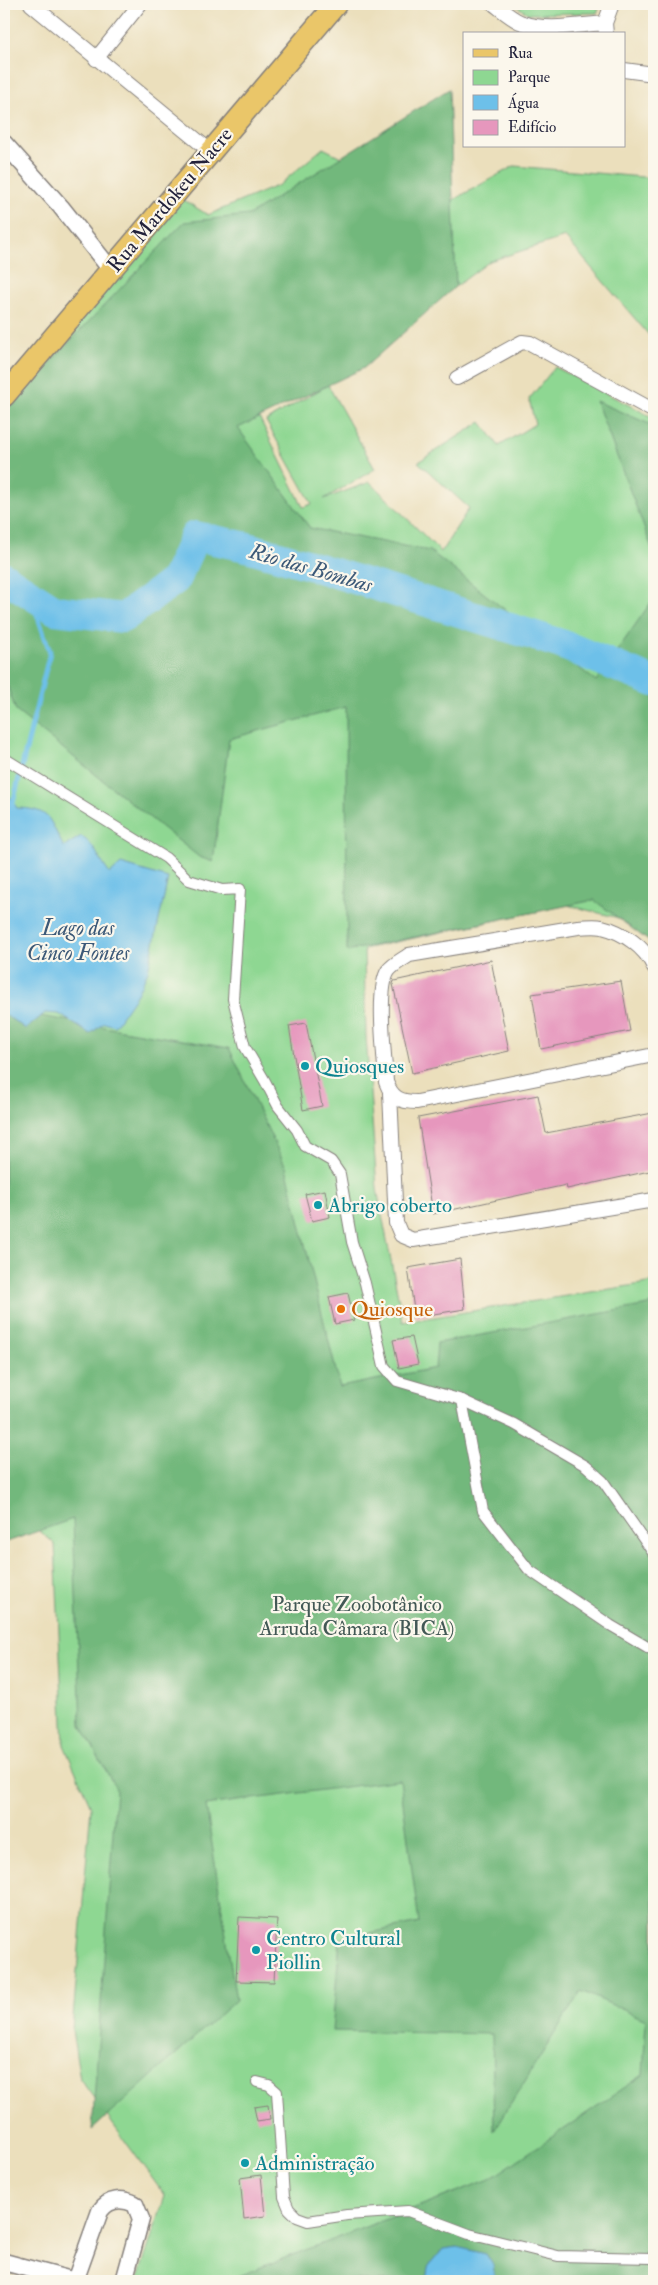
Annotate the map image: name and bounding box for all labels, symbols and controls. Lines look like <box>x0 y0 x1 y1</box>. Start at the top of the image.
legend <box>463 32 626 148</box>
text: Rua <box>508 44 533 63</box>
text: Parque <box>508 68 550 87</box>
text: Água <box>507 92 540 113</box>
text: Edifício <box>508 118 556 137</box>
street label: Rua Mardokeu Nacre <box>101 122 239 278</box>
water label: Rio das Bombas <box>245 537 377 599</box>
water label: Lago das Cinco Fontes <box>27 914 130 967</box>
place label: Quiosques <box>315 1053 404 1080</box>
marker: Quiosques <box>299 1060 311 1072</box>
place label: Abrigo coberto <box>327 1192 452 1219</box>
marker: Abrigo coberto <box>312 1199 324 1211</box>
place label: Quiosque <box>351 1296 433 1323</box>
marker: Quiosque <box>335 1303 347 1315</box>
park label: Parque Zoobotânico Arruda Câmara (BICA) <box>258 1591 455 1642</box>
place label: Centro Cultural Piollin <box>266 1925 401 1976</box>
marker: Centro Cultural Piollin <box>250 1944 262 1956</box>
place label: Administração <box>254 2150 375 2177</box>
marker: Administração <box>239 2157 251 2169</box>

